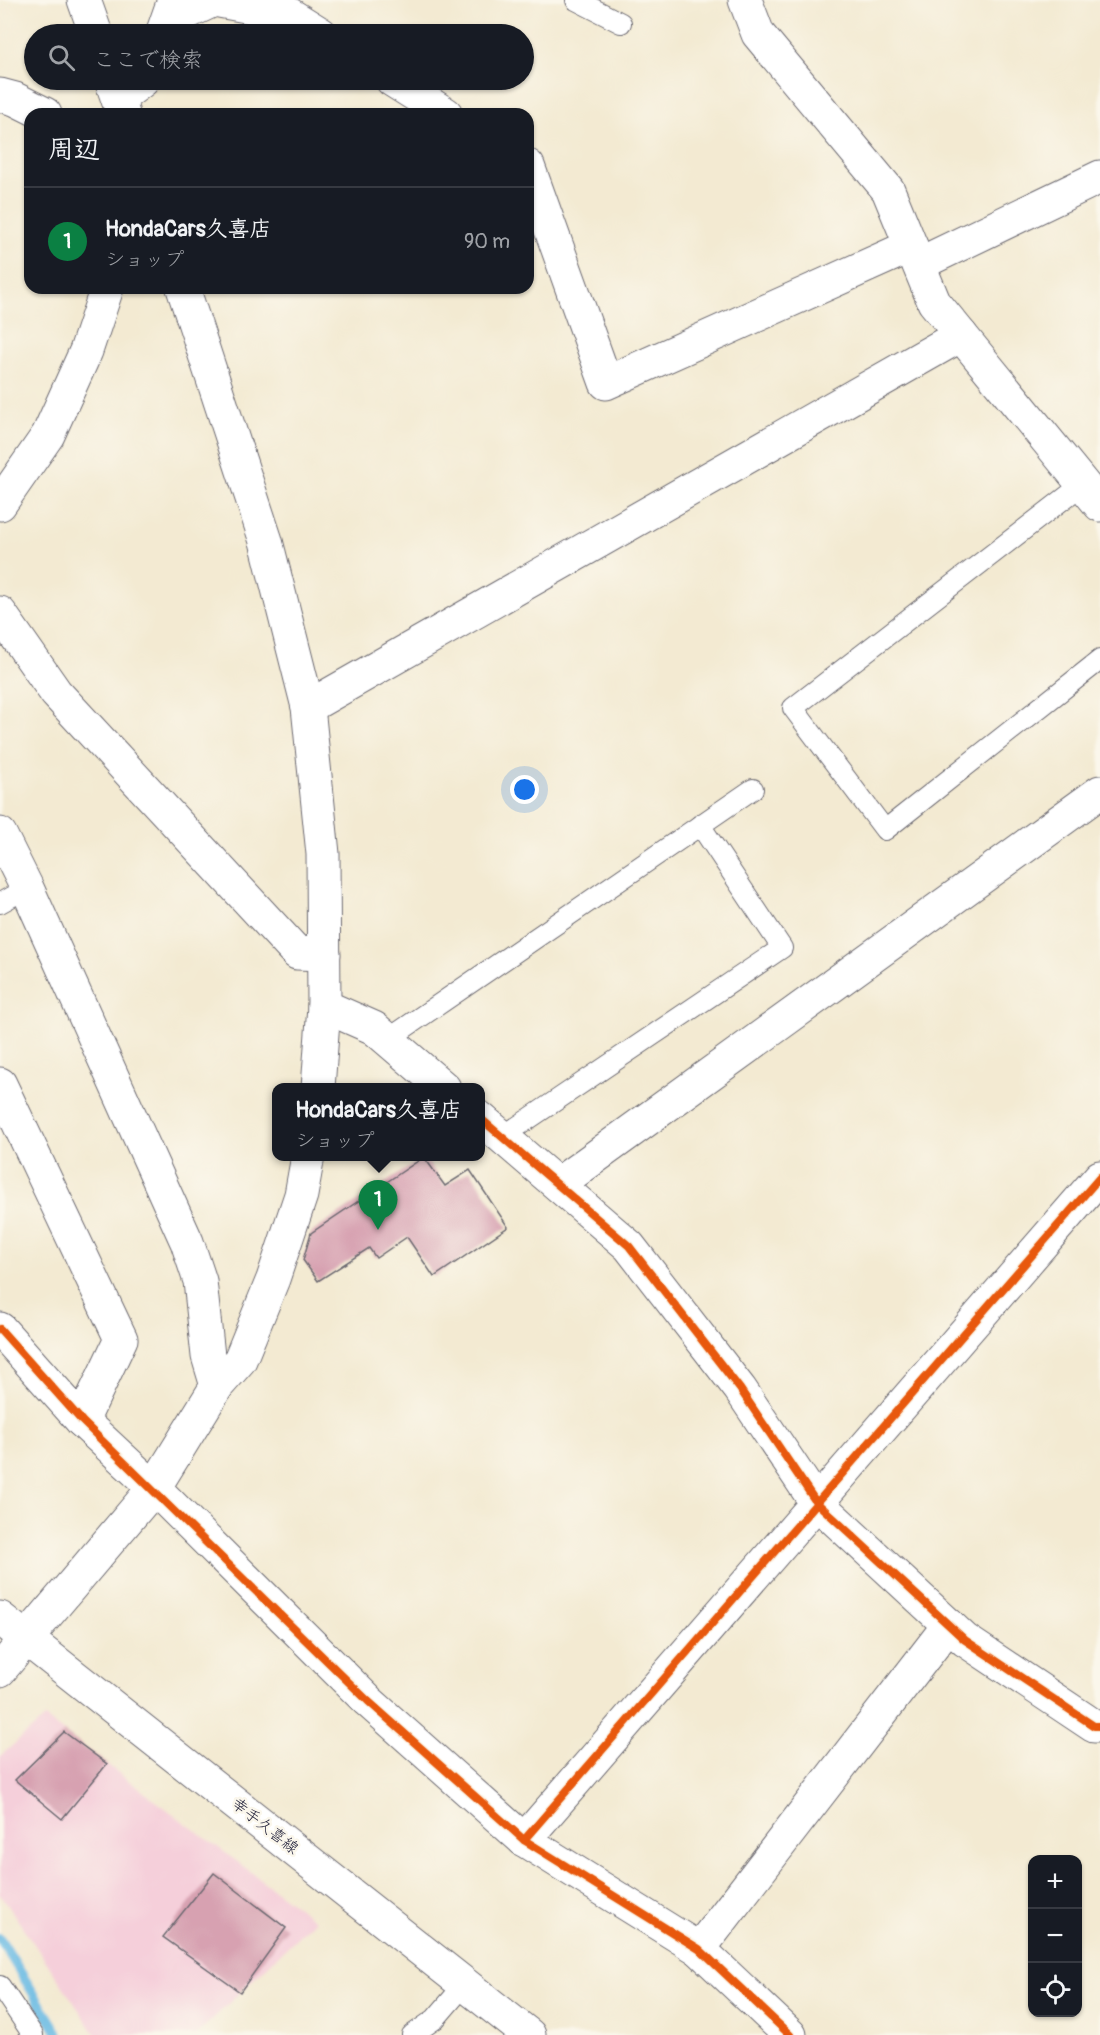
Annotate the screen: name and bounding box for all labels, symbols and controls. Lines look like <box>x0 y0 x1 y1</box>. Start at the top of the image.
search box <box>24 24 534 90</box>
icon: search <box>45 41 78 74</box>
text: ここで検索 <box>93 46 203 74</box>
text: 周辺 <box>48 134 100 166</box>
text: HondaCars久喜店 <box>105 215 271 243</box>
text: 1 <box>64 229 71 254</box>
text: 90 m <box>464 229 510 254</box>
text: ショップ <box>105 247 184 272</box>
your location <box>510 775 539 804</box>
popup <box>272 1083 485 1161</box>
text: HondaCars久喜店 <box>295 1096 462 1124</box>
text: ショップ <box>295 1128 374 1153</box>
pin: 1 <box>358 1180 398 1230</box>
street label: 幸手久喜線 <box>227 1793 303 1859</box>
map controls <box>1028 1855 1082 2017</box>
button: + <box>1028 1855 1082 1909</box>
button: − <box>1028 1909 1082 1963</box>
button: locate <box>1028 1963 1082 2017</box>

